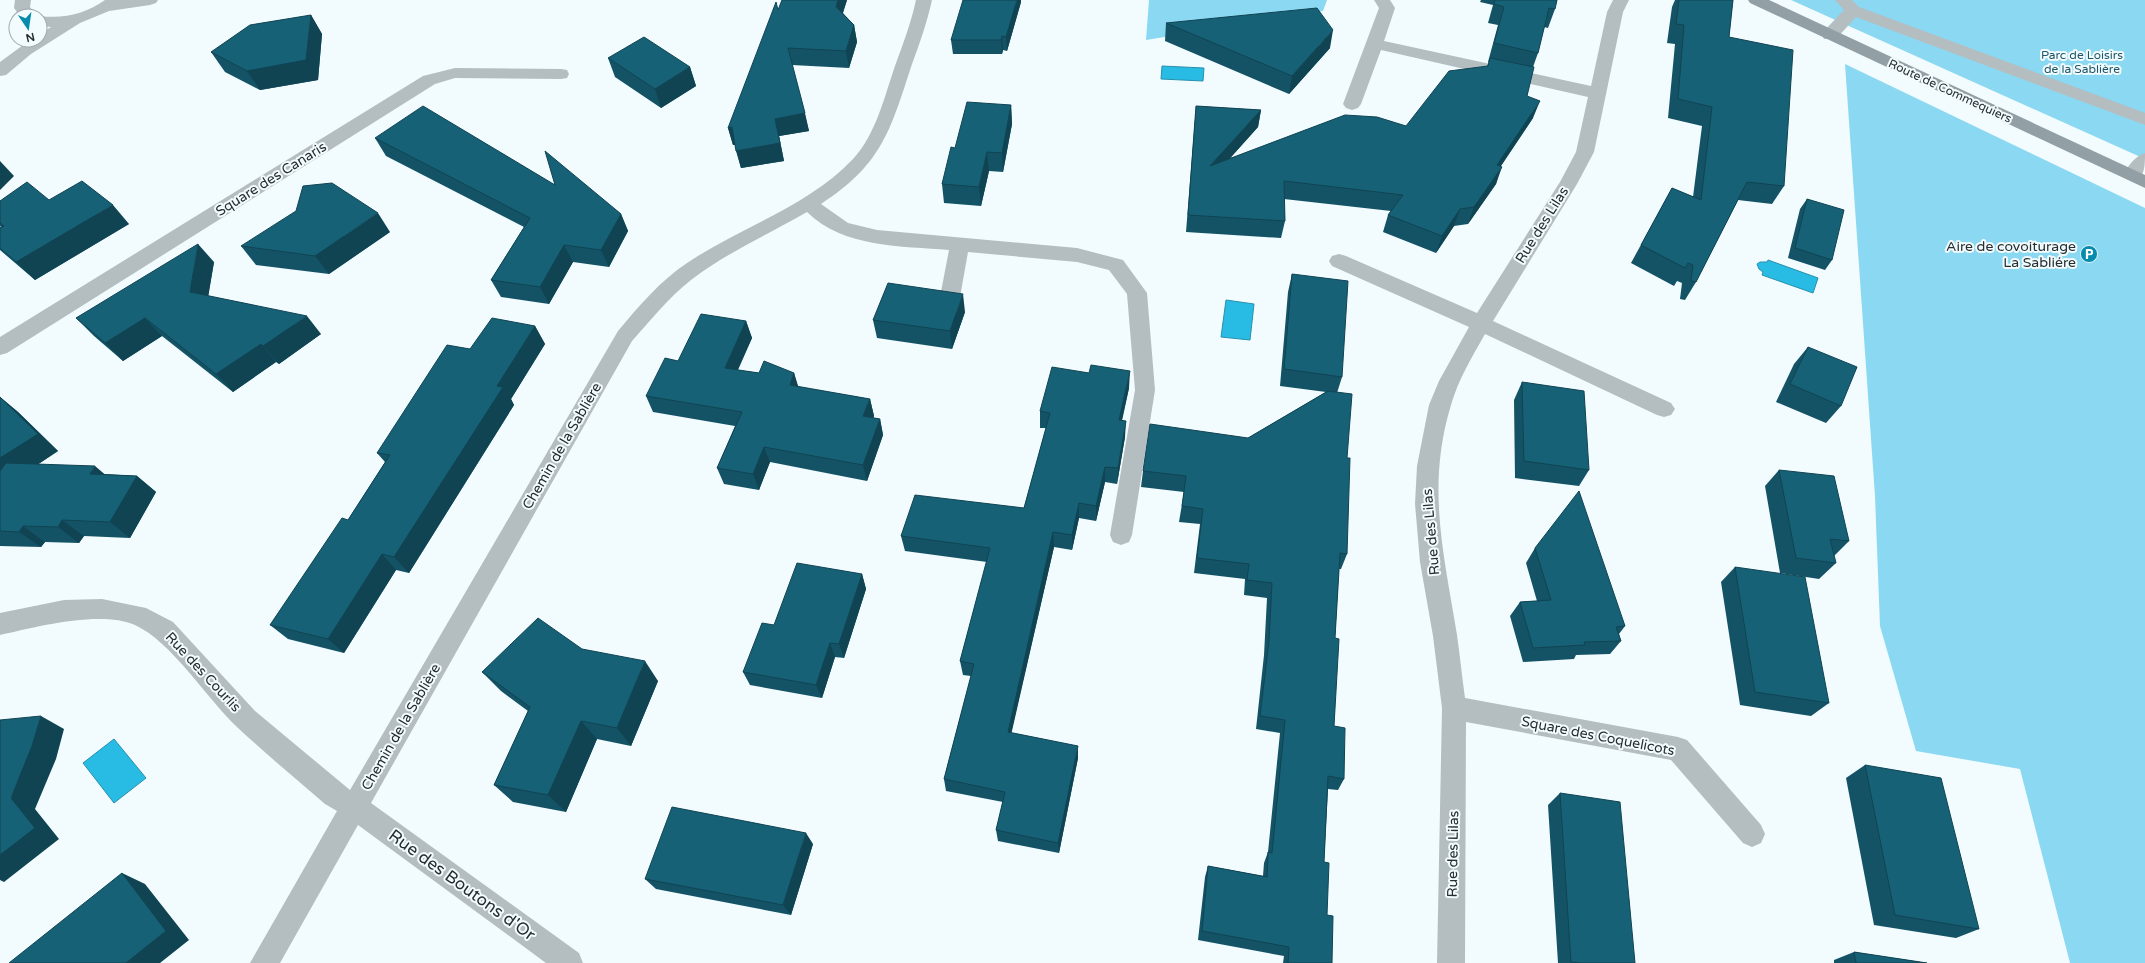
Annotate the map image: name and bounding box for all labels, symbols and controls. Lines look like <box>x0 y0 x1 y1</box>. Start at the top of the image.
north arrow <box>8 8 48 48</box>
text: N <box>24 30 36 45</box>
park label: Parc de Loisirs de la Sablière <box>2041 48 2123 76</box>
street label: Route de Commequiers <box>1886 56 2014 126</box>
street label: Square des Canaris <box>213 138 330 220</box>
street label: Rue des Lilas <box>1512 183 1572 266</box>
place label: Aire de covoiturage La Sabliére <box>1946 238 2076 271</box>
parking icon: Aire de covoiturage La Sabliére <box>2079 244 2099 264</box>
street label: Chemin de la Sablière <box>519 380 605 512</box>
street label: Rue des Lilas <box>1419 488 1443 576</box>
street label: Rue des Courlis <box>162 629 244 716</box>
street label: Chemin de la Sablière <box>358 661 444 793</box>
street label: Square des Coquelicots <box>1520 713 1676 759</box>
street label: Rue des Lilas <box>1444 810 1462 898</box>
street label: Rue des Boutons d'Or <box>385 825 540 946</box>

